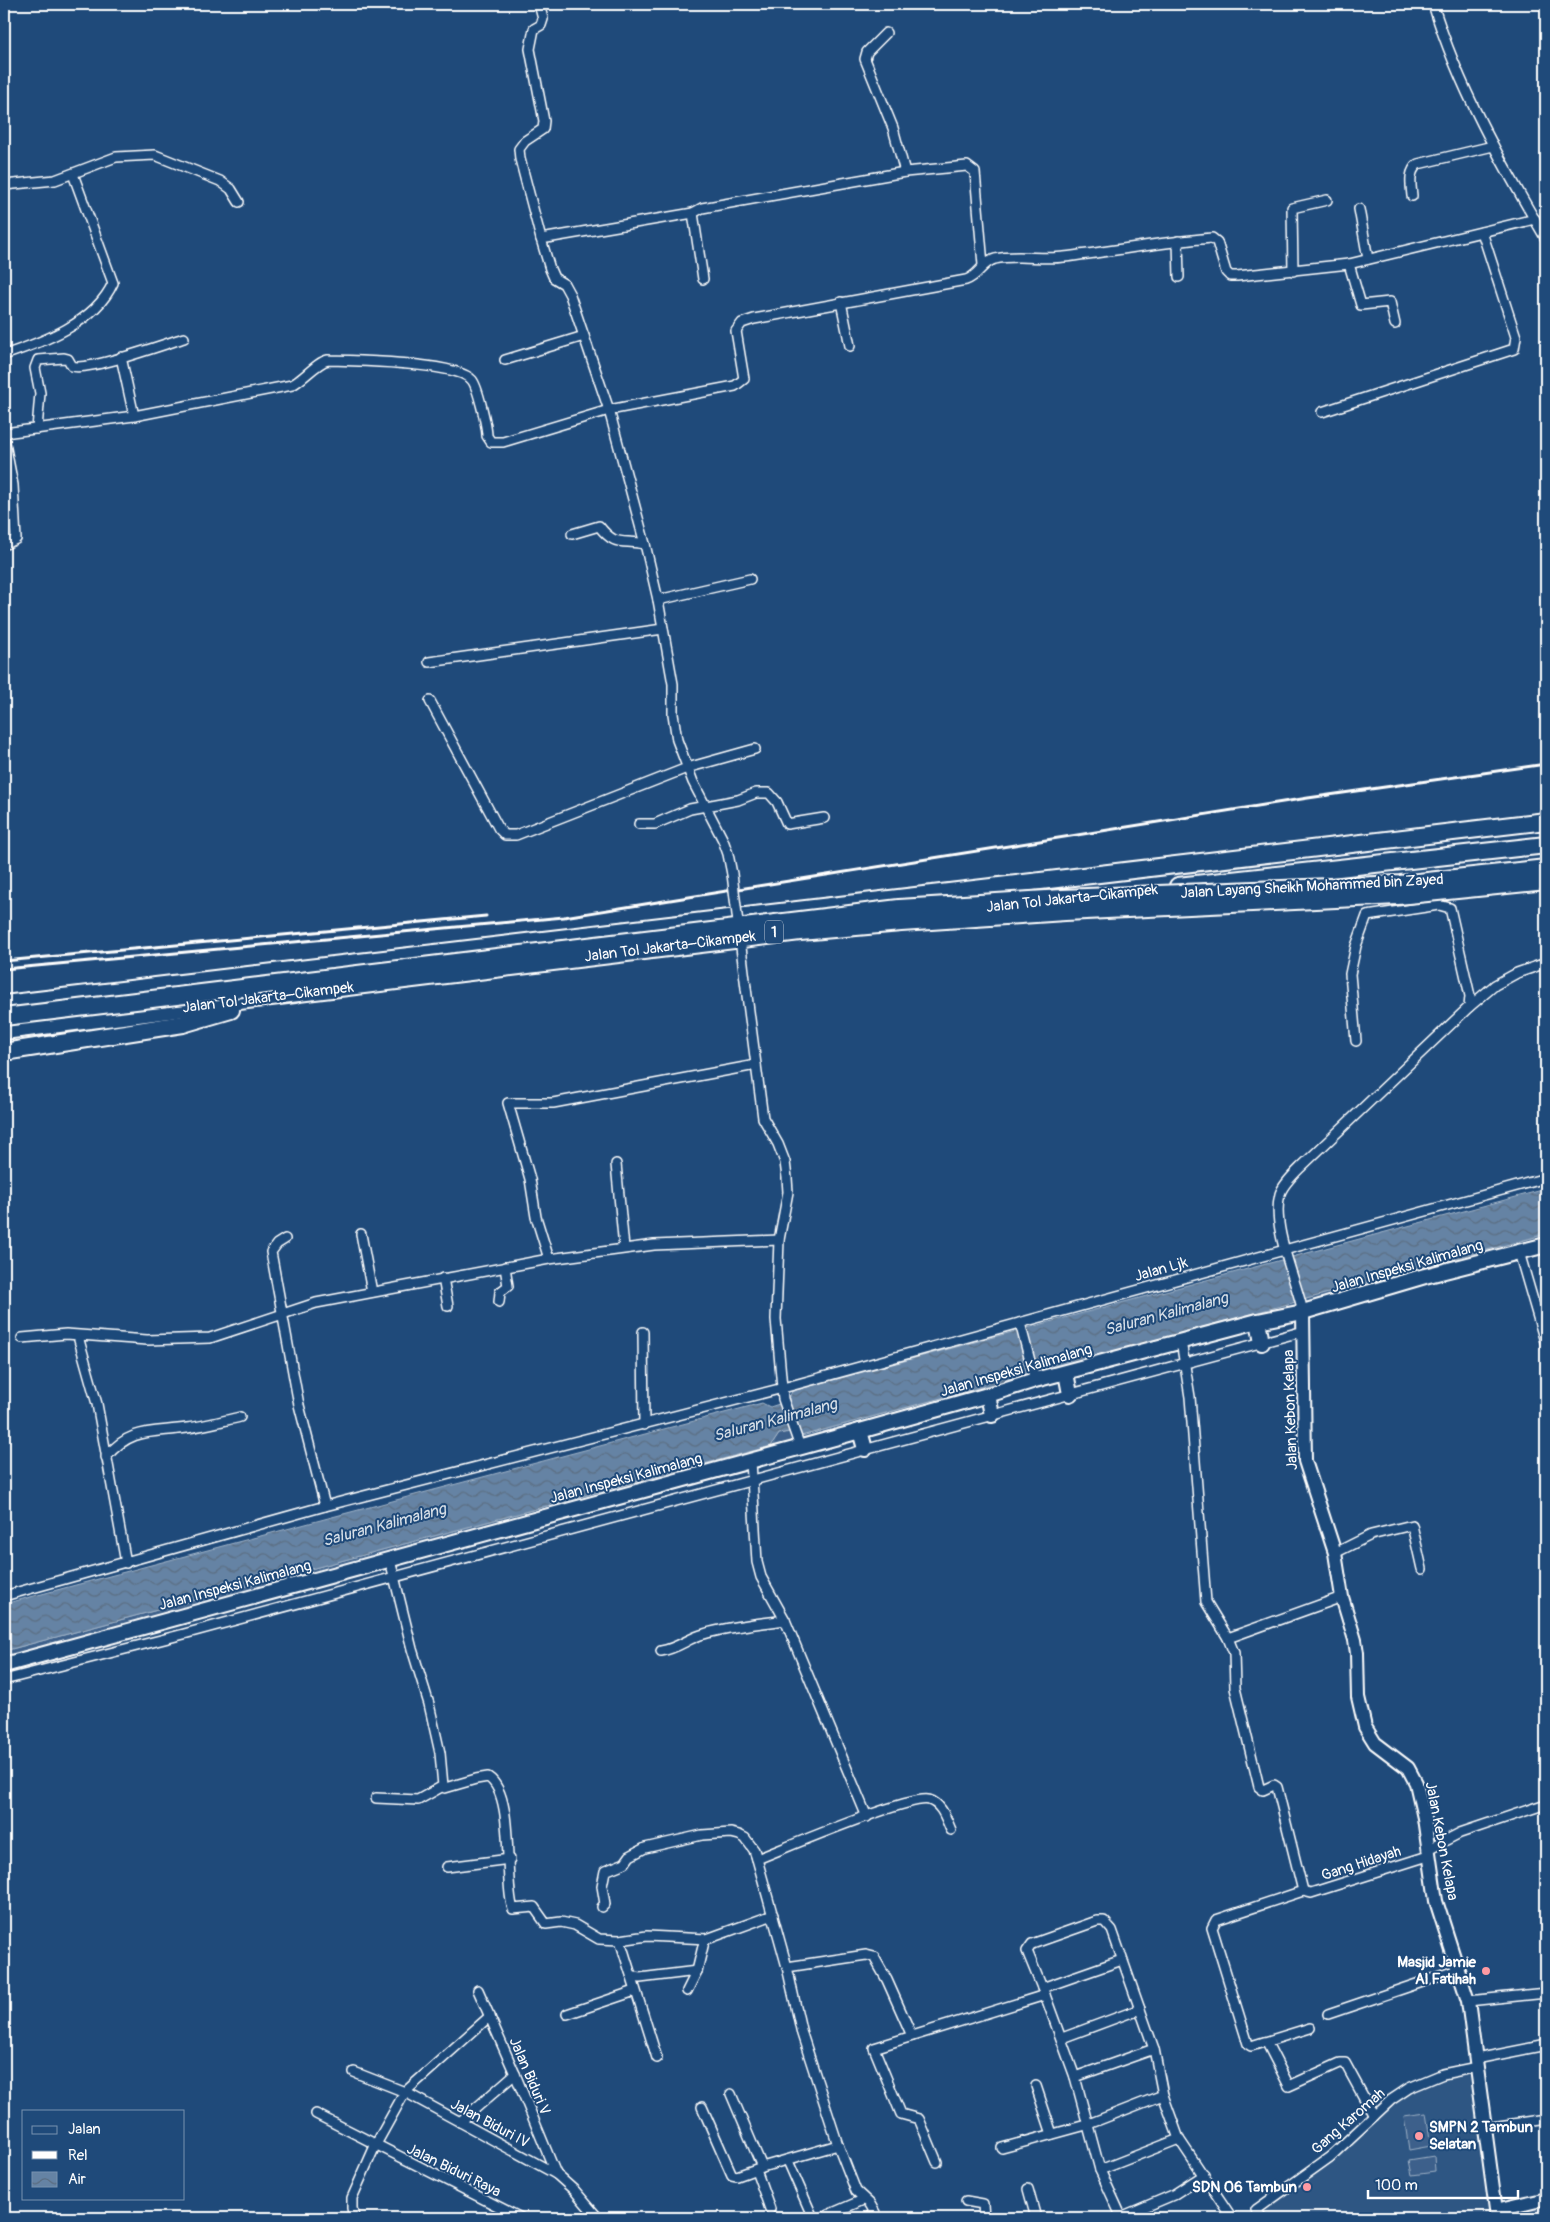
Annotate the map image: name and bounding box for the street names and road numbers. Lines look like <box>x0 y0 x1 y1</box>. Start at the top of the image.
street label: Jalan Layang Sheikh Mohammed bin Zayed <box>1180 870 1444 903</box>
street label: Jalan Tol Jakarta–Cikampek <box>985 880 1159 917</box>
road number: 1 <box>765 920 783 944</box>
street label: Jalan Tol Jakarta–Cikampek <box>583 926 757 966</box>
street label: Jalan Tol Jakarta–Cikampek <box>181 977 355 1017</box>
street label: Jalan Inspeksi Kalimalang <box>1329 1236 1485 1297</box>
street label: Jalan Ljk <box>1132 1253 1191 1286</box>
street label: Jalan Inspeksi Kalimalang <box>938 1340 1094 1401</box>
street label: Jalan Kebon Kelapa <box>1279 1349 1302 1471</box>
street label: Jalan Inspeksi Kalimalang <box>548 1449 704 1508</box>
street label: Jalan Inspeksi Kalimalang <box>157 1556 313 1615</box>
street label: Jalan Kebon Kelapa <box>1421 1780 1462 1902</box>
street label: Gang Hidayah <box>1319 1842 1403 1885</box>
street label: Jalan Biduri V <box>505 2035 554 2118</box>
street label: Gang Karomah <box>1307 2084 1389 2159</box>
street label: Jalan Biduri IV <box>447 2095 532 2152</box>
street label: Jalan Biduri Raya <box>404 2139 504 2201</box>

